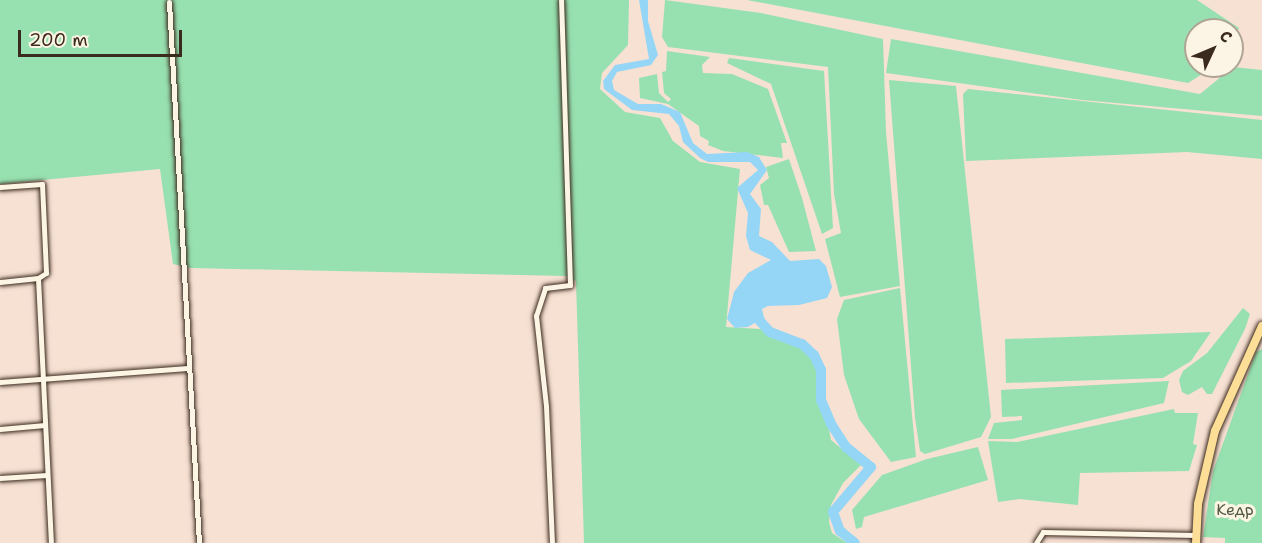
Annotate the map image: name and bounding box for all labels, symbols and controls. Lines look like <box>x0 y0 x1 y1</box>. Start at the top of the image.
scale bar <box>21 18 184 56</box>
north arrow <box>1184 18 1244 78</box>
text: С <box>1215 26 1237 47</box>
text: 200 m <box>29 28 88 52</box>
park label: Кедр <box>1216 500 1254 520</box>

